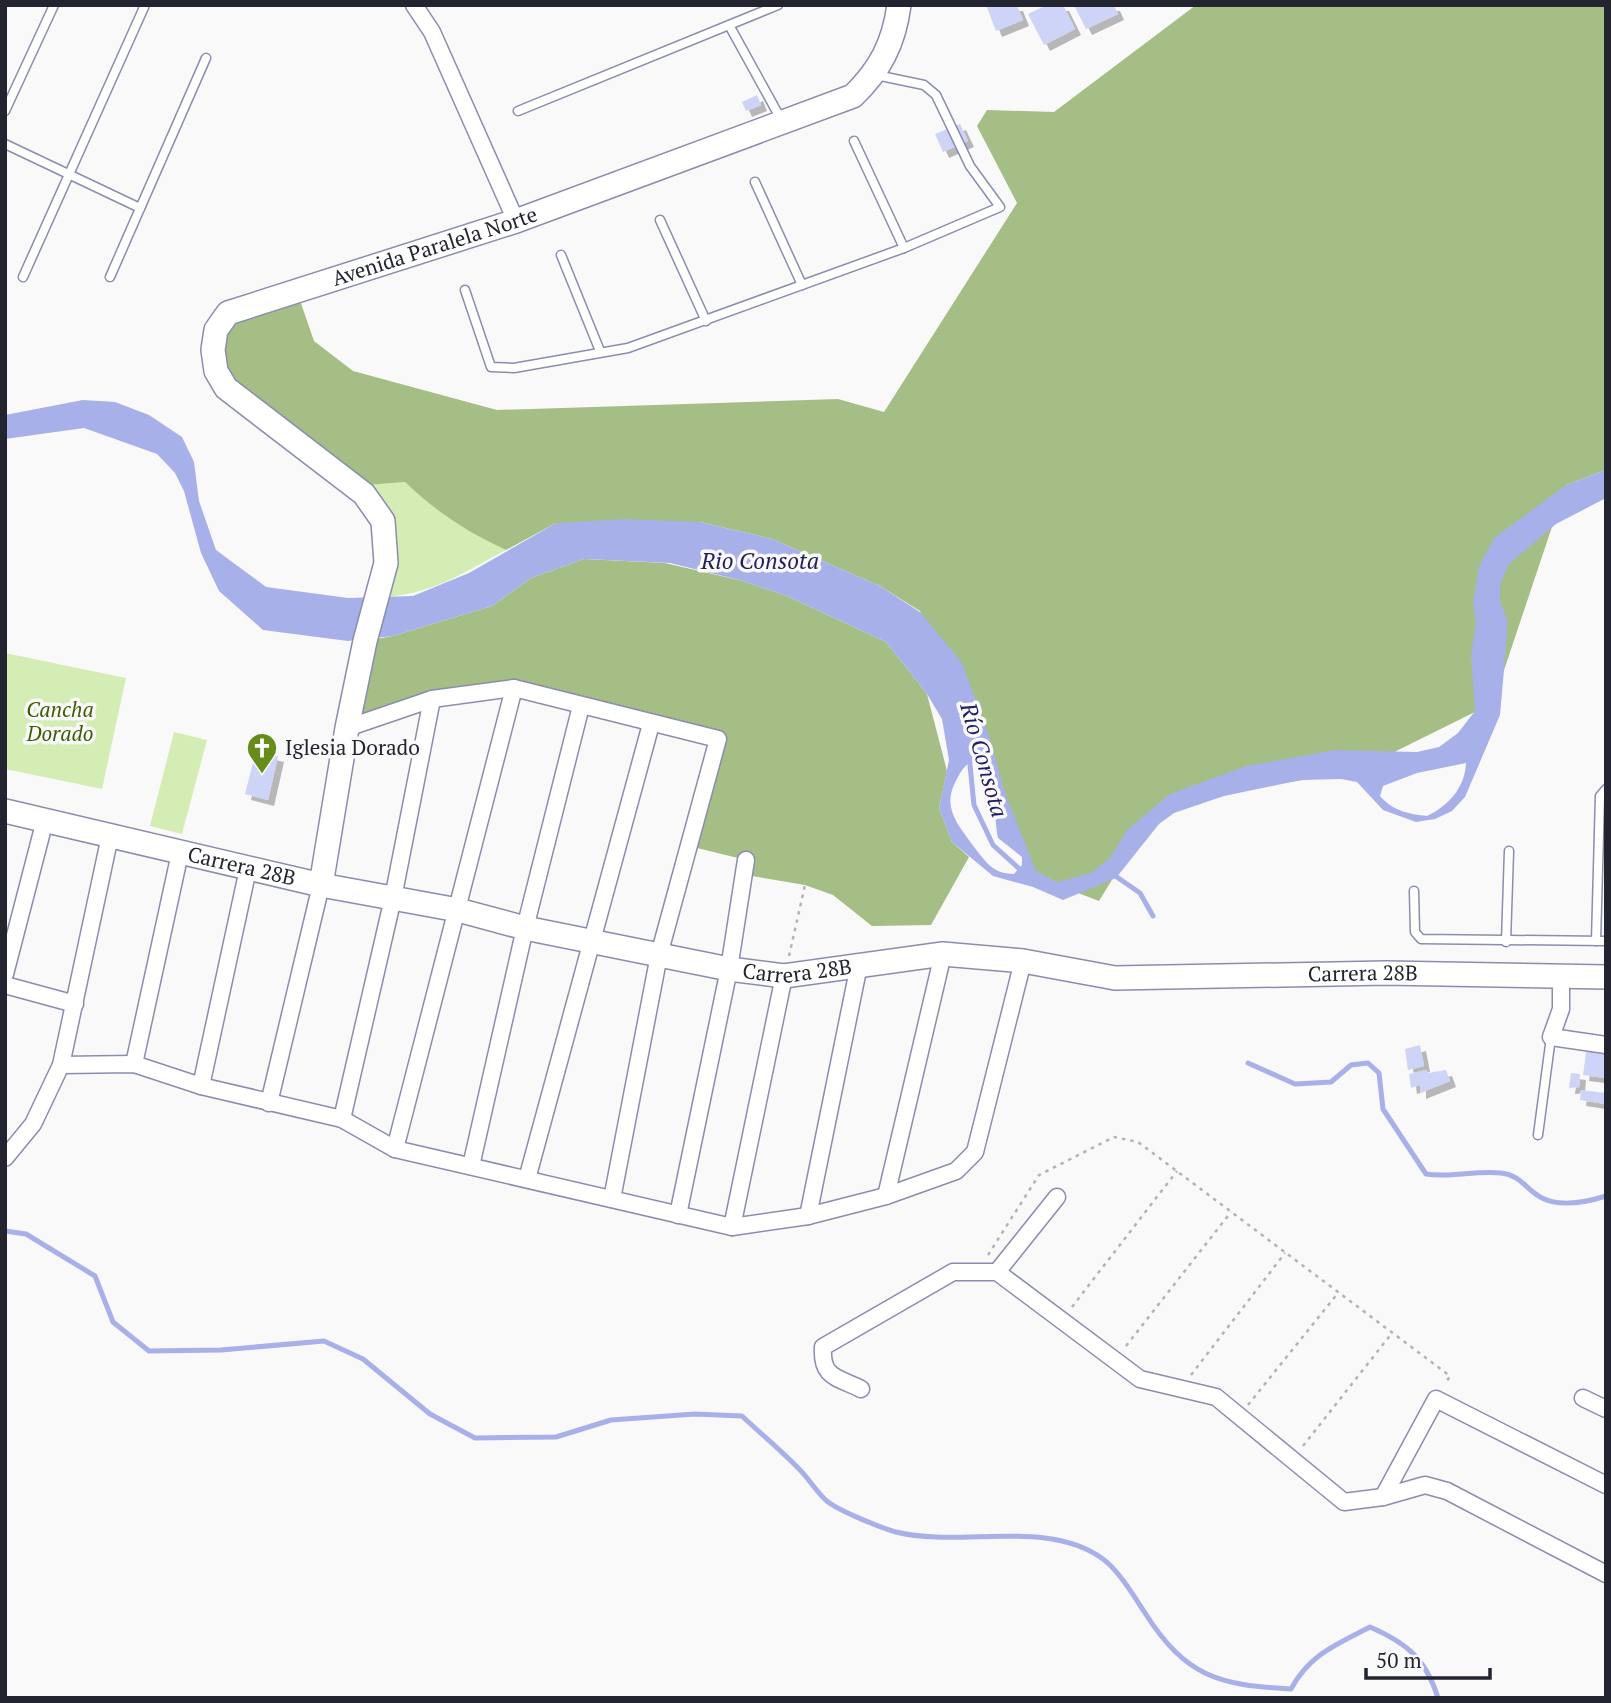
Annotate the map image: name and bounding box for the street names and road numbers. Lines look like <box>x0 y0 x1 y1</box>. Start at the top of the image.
street label: Avenida Paralela Norte <box>328 199 541 292</box>
street label: Carrera 28B <box>185 839 299 892</box>
street label: Carrera 28B <box>741 952 853 989</box>
street label: Carrera 28B <box>1308 958 1418 987</box>

